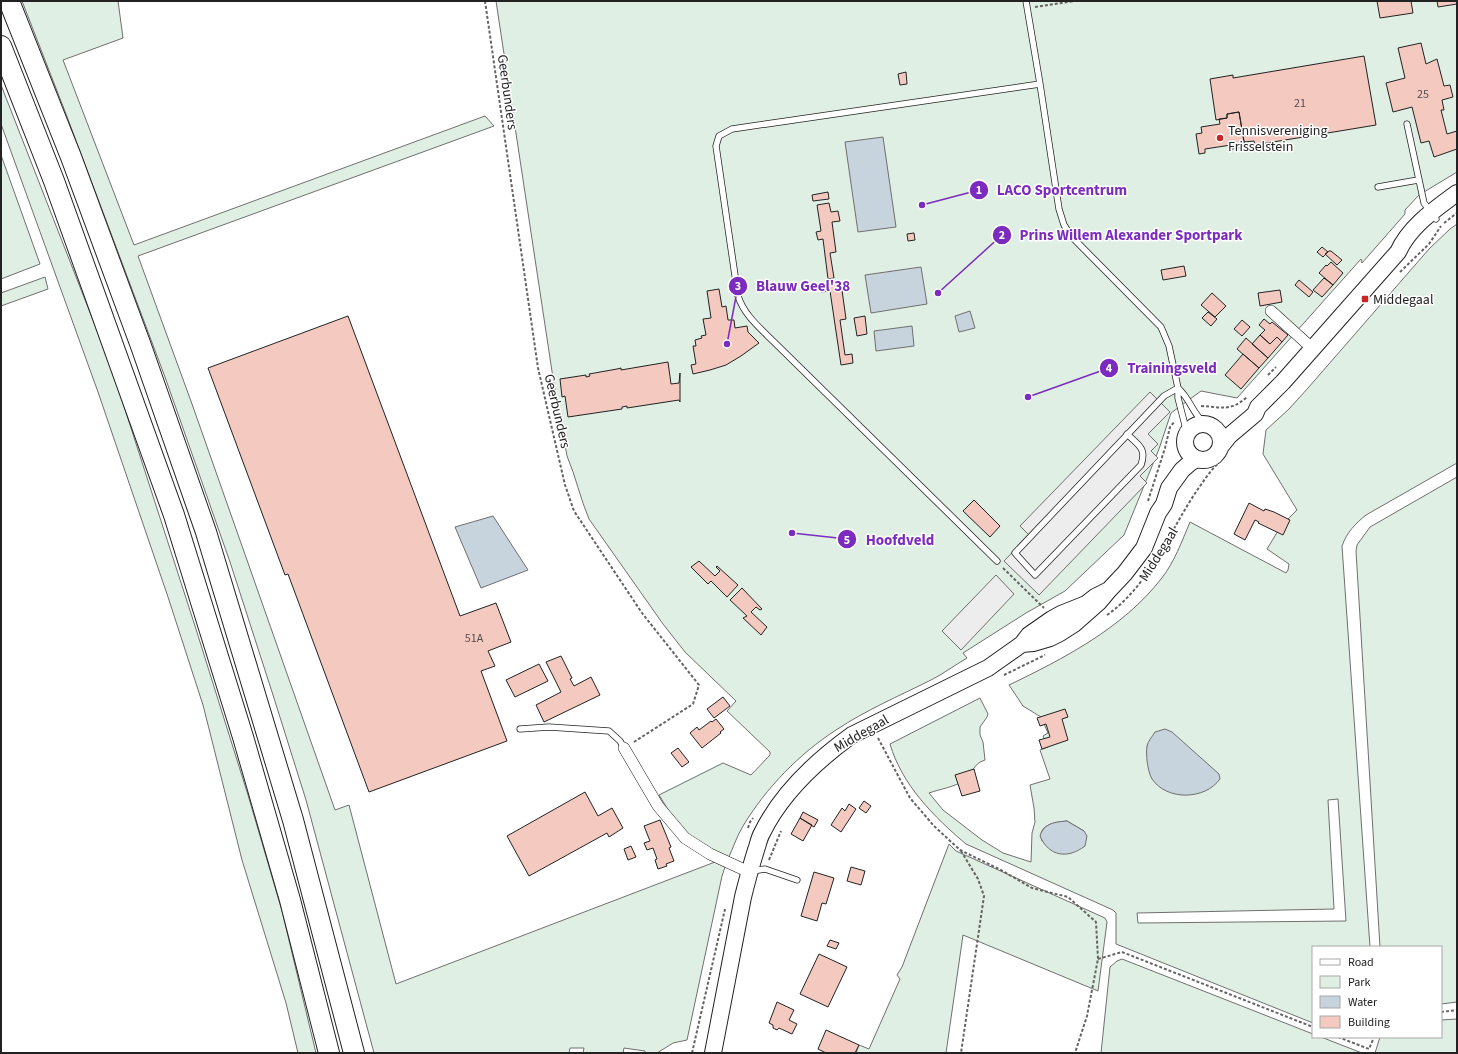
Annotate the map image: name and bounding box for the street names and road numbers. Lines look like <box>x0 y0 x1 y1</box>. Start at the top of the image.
street label: Geerbunders <box>492 53 522 131</box>
street label: Geerbunders <box>539 372 575 451</box>
street label: Middegaal <box>1134 523 1184 585</box>
street label: Middegaal <box>830 710 893 758</box>

